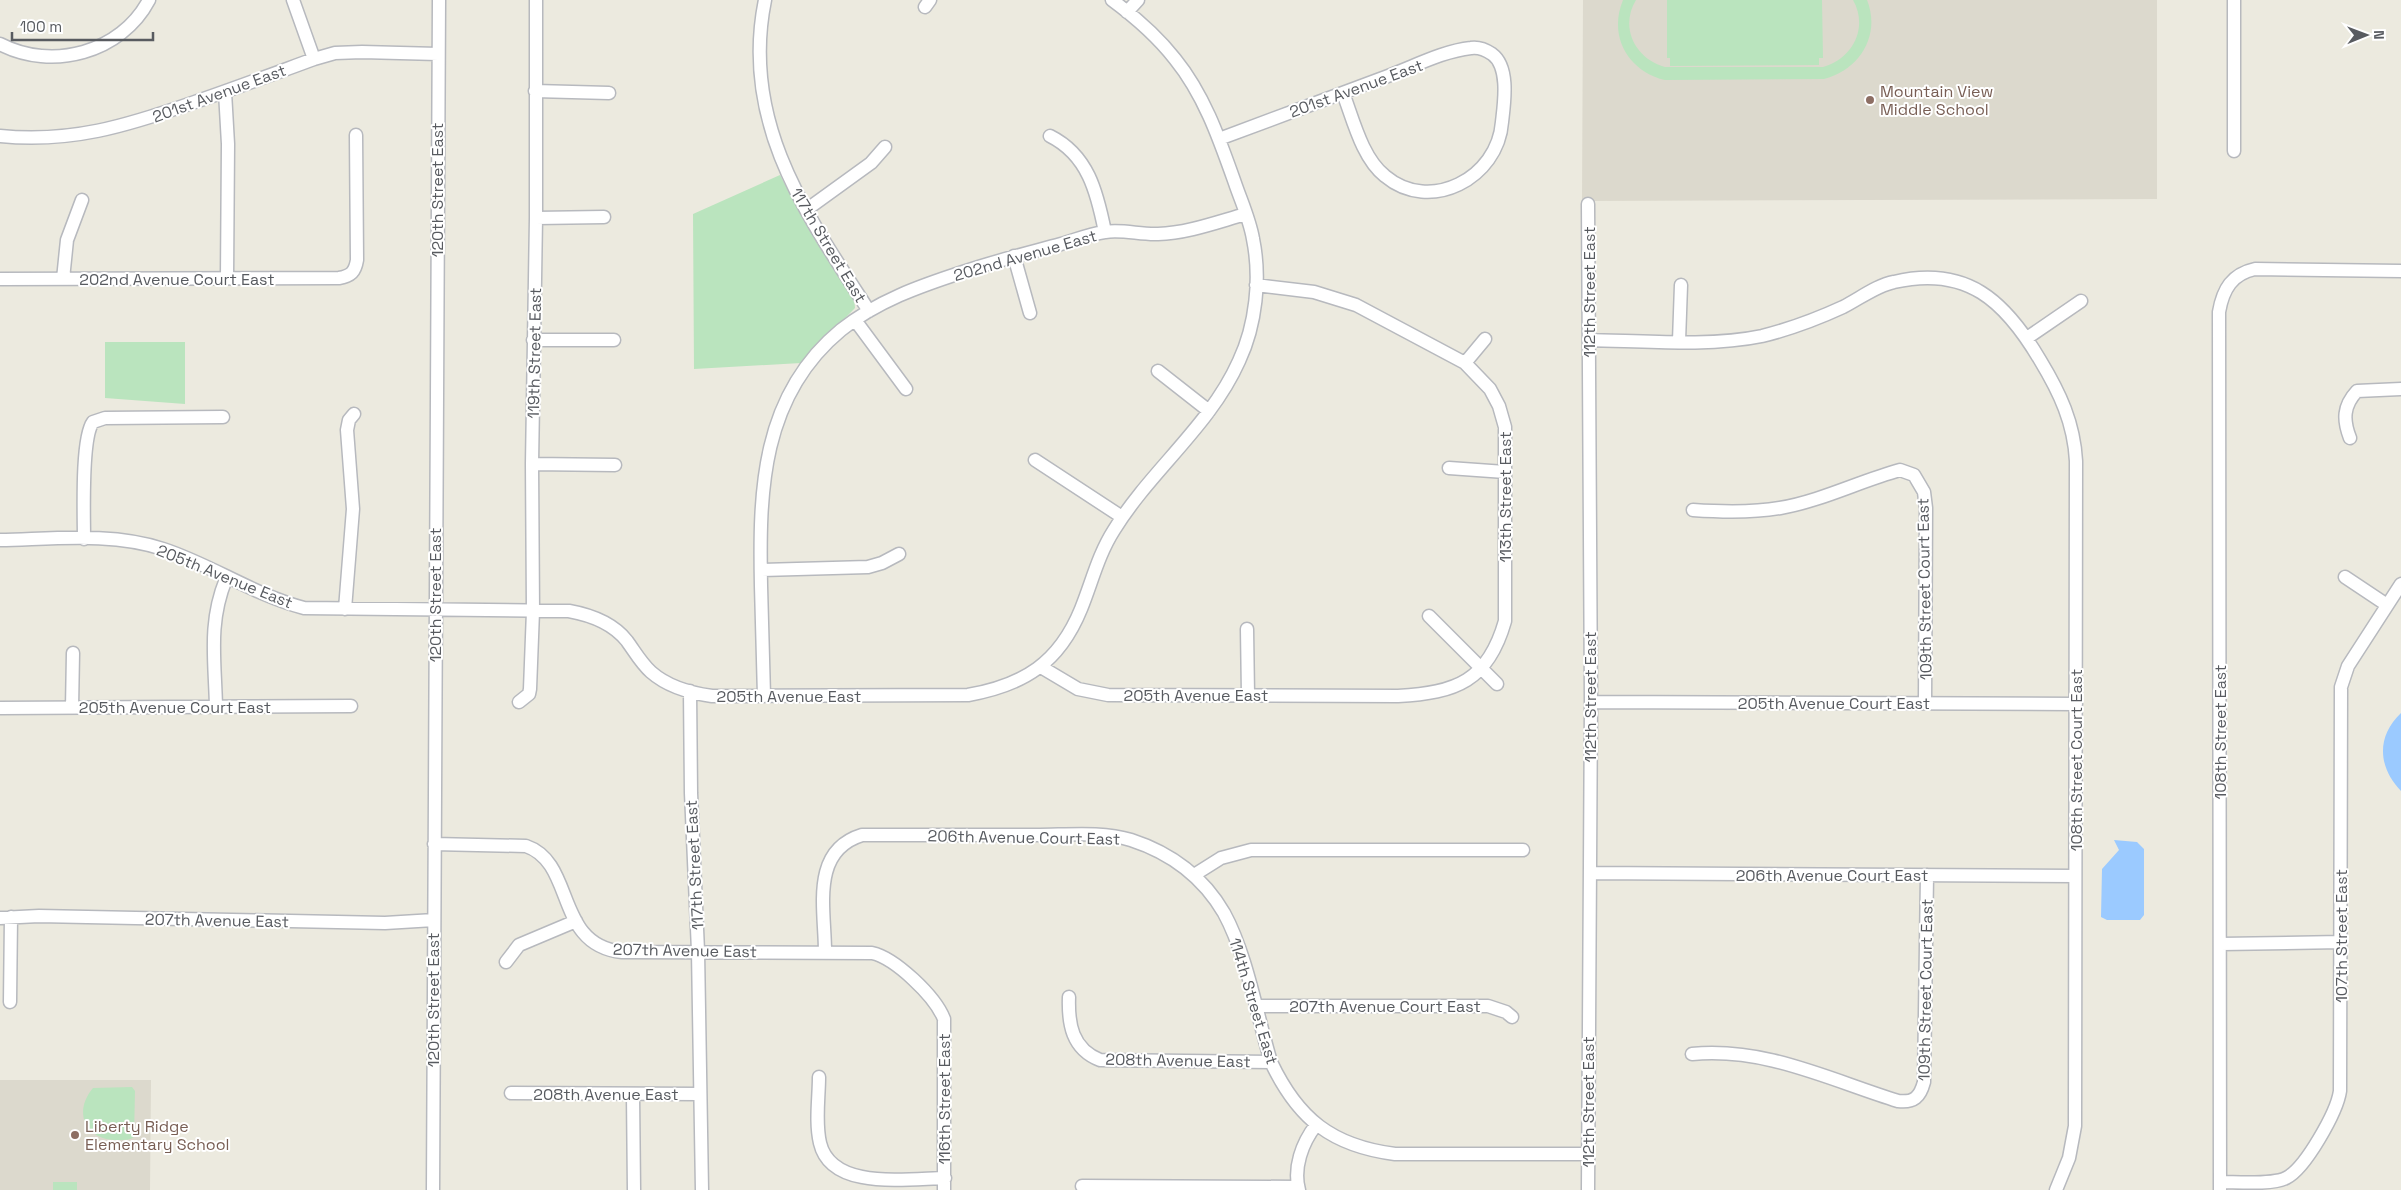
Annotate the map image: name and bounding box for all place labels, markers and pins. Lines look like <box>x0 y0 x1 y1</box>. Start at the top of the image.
place label: Mountain View Middle School <box>1880 81 1993 120</box>
marker: Mountain View Middle School <box>1864 94 1876 106</box>
place label: Liberty Ridge Elementary School <box>85 1116 230 1155</box>
marker: Liberty Ridge Elementary School <box>69 1129 81 1141</box>

